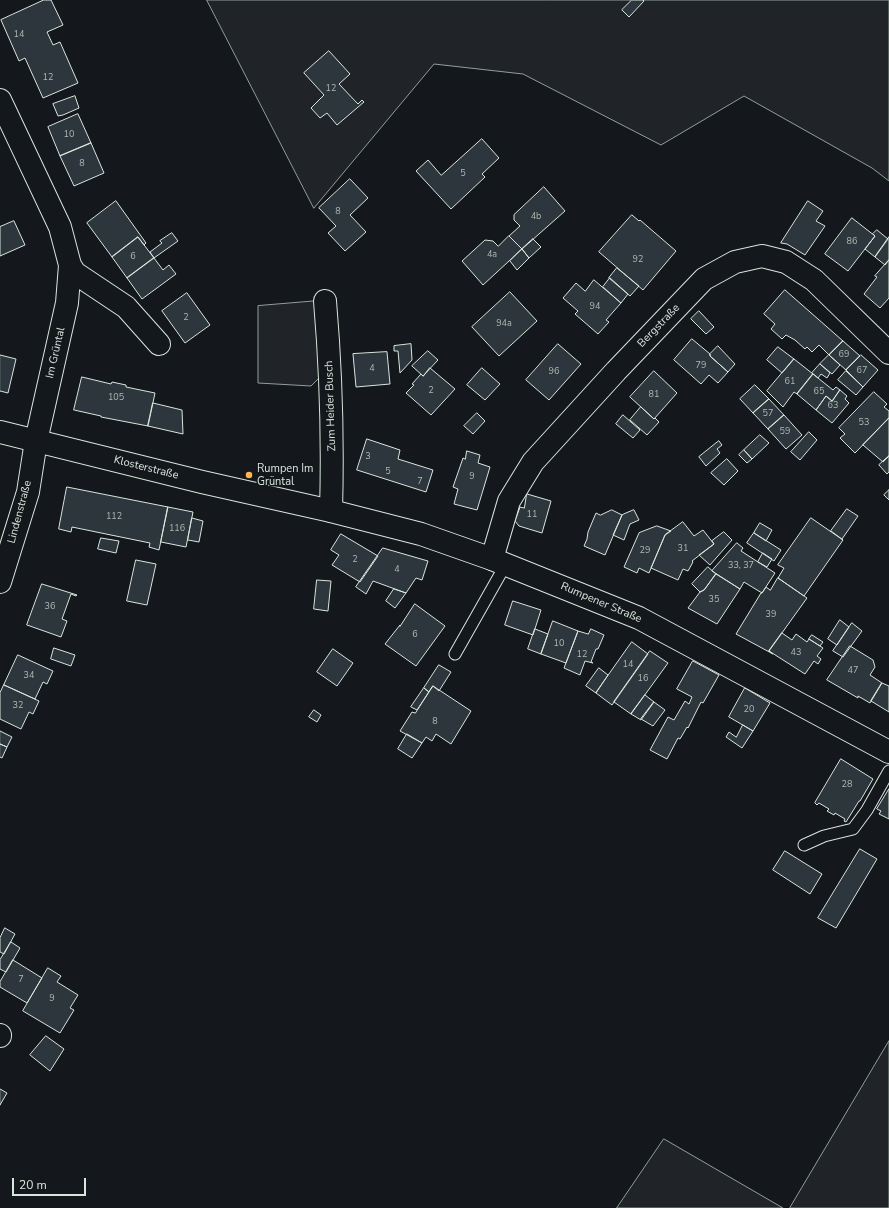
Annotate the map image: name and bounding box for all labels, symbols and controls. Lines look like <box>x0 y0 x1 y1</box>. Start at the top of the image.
house number: 14 <box>14 30 24 40</box>
house number: 12 <box>43 73 53 83</box>
house number: 12 <box>326 84 336 94</box>
house number: 10 <box>64 130 74 140</box>
house number: 8 <box>79 159 85 169</box>
house number: 5 <box>460 169 466 179</box>
house number: 8 <box>335 207 341 217</box>
house number: 4b <box>531 212 541 222</box>
house number: 86 <box>847 237 857 247</box>
house number: 4a <box>487 250 497 260</box>
house number: 6 <box>130 252 136 262</box>
house number: 92 <box>633 255 643 265</box>
house number: 94 <box>590 302 600 312</box>
street label: Bergstraße <box>635 302 683 350</box>
house number: 2 <box>183 313 189 323</box>
house number: 94a <box>496 319 512 329</box>
street label: Im Grüntal <box>44 326 68 380</box>
house number: 69 <box>839 350 849 360</box>
street label: Zum Heider Busch <box>323 360 339 452</box>
house number: 79 <box>696 361 706 371</box>
house number: 4 <box>369 364 375 374</box>
house number: 67 <box>857 366 867 376</box>
house number: 96 <box>549 367 559 377</box>
house number: 61 <box>785 377 795 387</box>
house number: 2 <box>428 386 434 396</box>
house number: 65 <box>814 387 824 397</box>
house number: 81 <box>649 390 659 400</box>
house number: 105 <box>108 393 124 403</box>
house number: 63 <box>828 401 838 411</box>
house number: 57 <box>763 409 773 419</box>
house number: 53 <box>859 418 869 428</box>
house number: 59 <box>780 427 790 437</box>
house number: 3 <box>365 452 371 462</box>
street label: Klosterstraße <box>112 454 180 482</box>
place label: Rumpen Im Grüntal <box>257 462 314 488</box>
house number: 5 <box>385 467 391 477</box>
marker: Rumpen Im Grüntal <box>244 470 254 480</box>
house number: 9 <box>469 472 475 482</box>
house number: 7 <box>417 477 423 487</box>
street label: Lindenstraße <box>5 479 35 545</box>
house number: 11 <box>527 510 537 520</box>
house number: 112 <box>106 512 122 522</box>
house number: 116 <box>169 524 185 534</box>
house number: 31 <box>678 544 688 554</box>
house number: 29 <box>640 546 650 556</box>
house number: 2 <box>352 555 358 565</box>
house number: 33, 37 <box>728 561 754 571</box>
house number: 4 <box>394 565 400 575</box>
street label: Rumpener Straße <box>558 580 644 626</box>
house number: 35 <box>709 595 719 605</box>
house number: 36 <box>45 602 55 612</box>
house number: 39 <box>766 610 776 620</box>
house number: 6 <box>412 630 418 640</box>
house number: 10 <box>554 639 564 649</box>
house number: 43 <box>791 648 801 658</box>
house number: 12 <box>577 650 587 660</box>
house number: 14 <box>623 660 633 670</box>
house number: 47 <box>848 666 858 676</box>
house number: 34 <box>24 671 34 681</box>
house number: 16 <box>638 674 648 684</box>
house number: 32 <box>13 701 23 711</box>
house number: 20 <box>744 705 754 715</box>
house number: 8 <box>432 717 438 727</box>
house number: 28 <box>842 780 852 790</box>
house number: 7 <box>18 975 24 985</box>
house number: 9 <box>49 994 55 1004</box>
scale bar <box>14 1170 88 1196</box>
text: 20 m <box>19 1177 47 1193</box>

